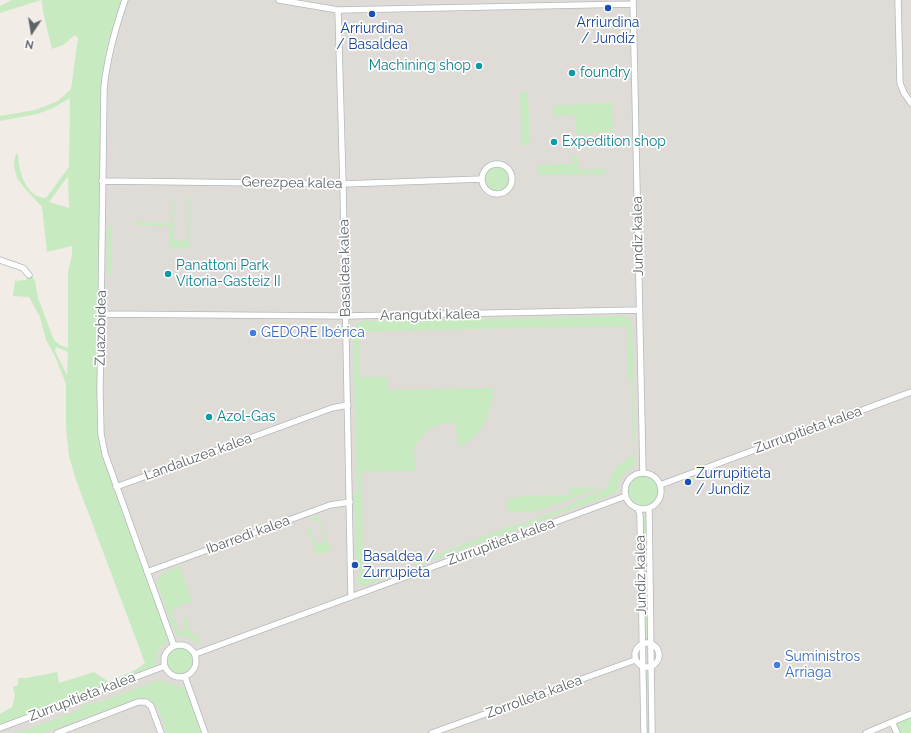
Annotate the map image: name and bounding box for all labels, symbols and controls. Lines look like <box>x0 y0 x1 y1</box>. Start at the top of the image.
marker: Arriurdina / Jundiz <box>603 3 613 13</box>
marker: Arriurdina / Basaldea <box>367 9 377 19</box>
north arrow <box>12 12 52 52</box>
place label: Arriurdina / Jundiz <box>577 15 639 48</box>
place label: Arriurdina / Basaldea <box>336 21 408 54</box>
text: N <box>24 37 35 51</box>
place label: Machining shop <box>369 58 471 74</box>
marker: Machining shop <box>474 61 484 71</box>
place label: foundry <box>580 65 630 81</box>
marker: foundry <box>567 68 577 78</box>
place label: Expedition shop <box>562 134 666 150</box>
marker: Expedition shop <box>549 137 559 147</box>
street label: Gerezpea kalea <box>242 174 342 192</box>
street label: Jundiz kalea <box>629 196 647 276</box>
street label: Basaldea kalea <box>336 219 354 317</box>
place label: Panattoni Park Vitoria-Gasteiz II <box>176 258 281 290</box>
marker: Panattoni Park Vitoria-Gasteiz II <box>163 269 173 279</box>
street label: Zuazobidea <box>92 290 110 366</box>
street label: Arangutxi kalea <box>380 306 480 324</box>
place label: GEDORE Ibérica <box>261 325 365 341</box>
marker: GEDORE Ibérica <box>248 328 258 338</box>
street label: Zurrupitieta kalea <box>752 403 864 457</box>
place label: Azol-Gas <box>217 409 275 425</box>
marker: Azol-Gas <box>204 412 214 422</box>
street label: Landaluzea kalea <box>142 430 254 484</box>
place label: Zurrupitieta / Jundiz <box>696 466 771 498</box>
marker: Zurrupitieta / Jundiz <box>683 477 693 487</box>
street label: Ibarredi kalea <box>204 512 292 558</box>
street label: Zurrupitieta kalea <box>445 515 557 569</box>
street label: Jundiz kalea <box>632 535 650 615</box>
place label: Basaldea / Zurrupieta <box>363 549 435 582</box>
marker: Basaldea / Zurrupieta <box>350 560 360 570</box>
place label: Suministros Arriaga <box>785 649 860 682</box>
marker: Suministros Arriaga <box>772 660 782 670</box>
street label: Zurrupitieta kalea <box>26 669 138 725</box>
street label: Zorrolleta kalea <box>484 672 584 722</box>

